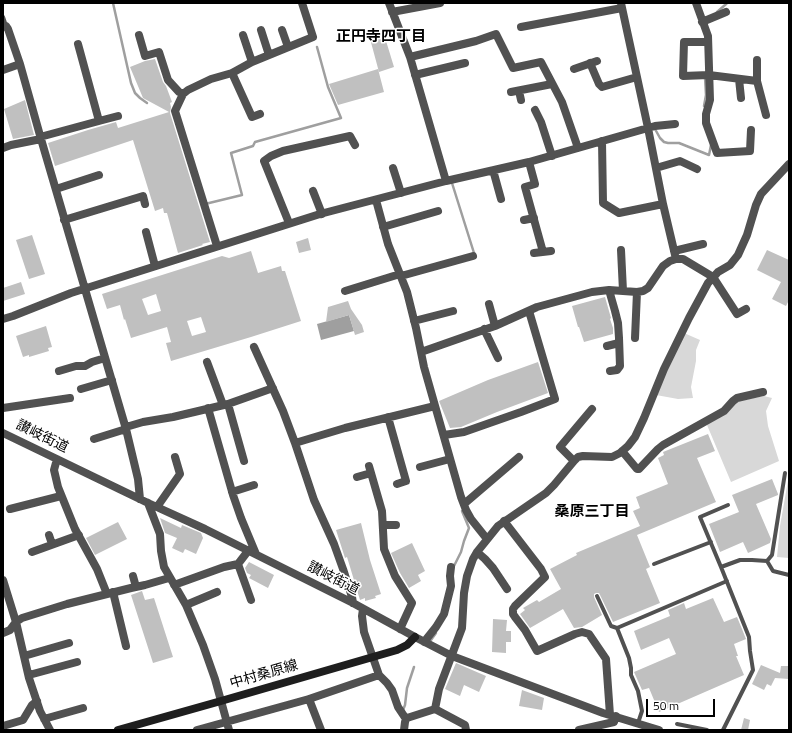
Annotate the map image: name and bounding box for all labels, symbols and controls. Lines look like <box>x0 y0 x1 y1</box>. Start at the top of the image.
district label: 正円寺四丁目 <box>336 28 426 46</box>
street label: 讃岐街道 <box>13 417 71 457</box>
district label: 桑原三丁目 <box>555 503 629 521</box>
street label: 讃岐街道 <box>304 559 362 599</box>
street label: 中村桑原線 <box>228 657 300 693</box>
scale bar <box>648 691 717 717</box>
text: 50 m <box>653 696 679 715</box>

